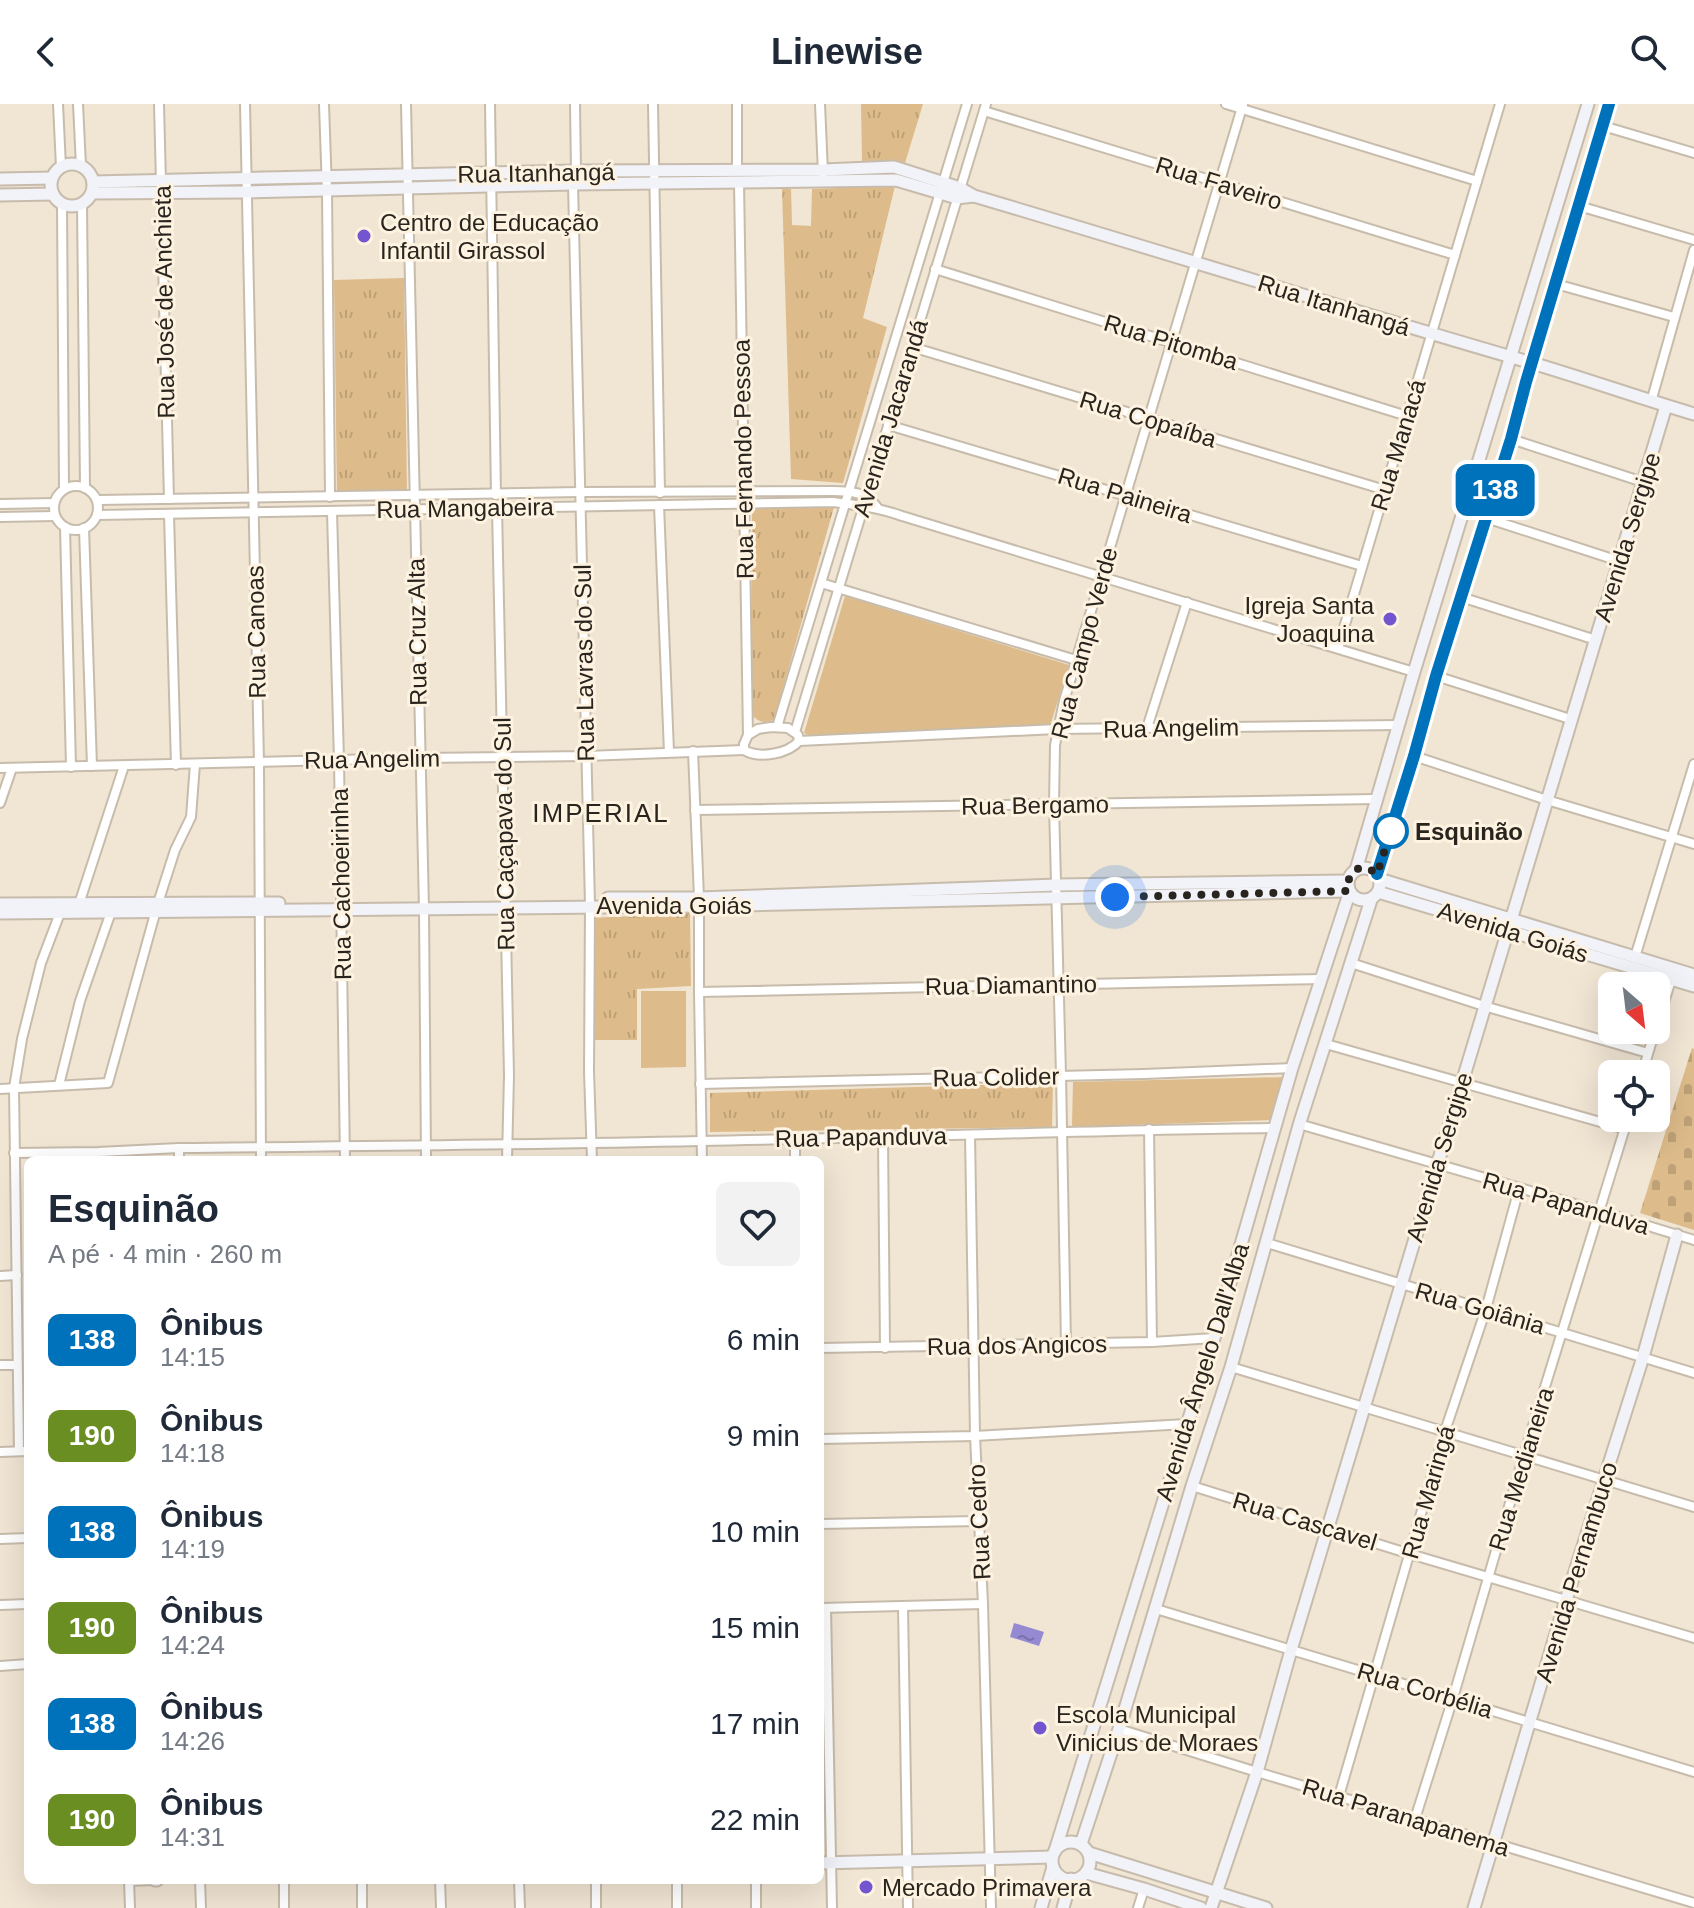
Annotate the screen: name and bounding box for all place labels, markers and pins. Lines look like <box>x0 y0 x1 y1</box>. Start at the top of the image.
place label: Centro de Educação Infantil Girassol <box>380 209 599 264</box>
marker: Centro de Educação Infantil Girassol <box>355 227 373 245</box>
place label: Igreja Santa Joaquina <box>1245 592 1375 647</box>
marker: Igreja Santa Joaquina <box>1381 610 1399 628</box>
marker: Esquinão <box>1374 814 1408 848</box>
place label: Esquinão <box>1415 818 1523 845</box>
place label: Escola Municipal Vinicius de Moraes <box>1056 1701 1258 1756</box>
marker: Escola Municipal Vinicius de Moraes <box>1031 1719 1049 1737</box>
place label: Mercado Primavera <box>882 1874 1092 1901</box>
marker: Mercado Primavera <box>857 1878 875 1896</box>

